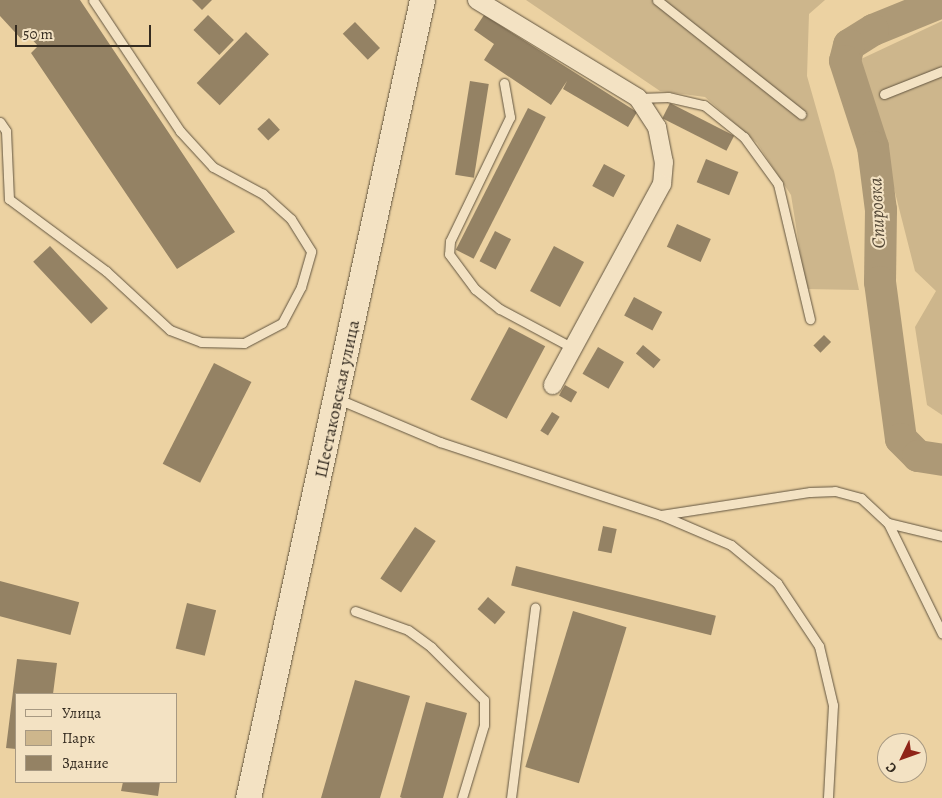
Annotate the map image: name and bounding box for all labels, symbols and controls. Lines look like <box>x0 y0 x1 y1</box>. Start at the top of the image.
scale bar <box>18 15 154 47</box>
text: 50 m <box>23 24 53 44</box>
water label: Спировка <box>865 177 891 249</box>
street label: Шестаковская улица <box>310 318 364 480</box>
legend <box>15 693 178 783</box>
text: Улица <box>62 703 101 723</box>
text: Парк <box>62 728 95 748</box>
north arrow <box>877 733 927 783</box>
text: Здание <box>62 753 109 773</box>
text: С <box>881 758 901 777</box>

